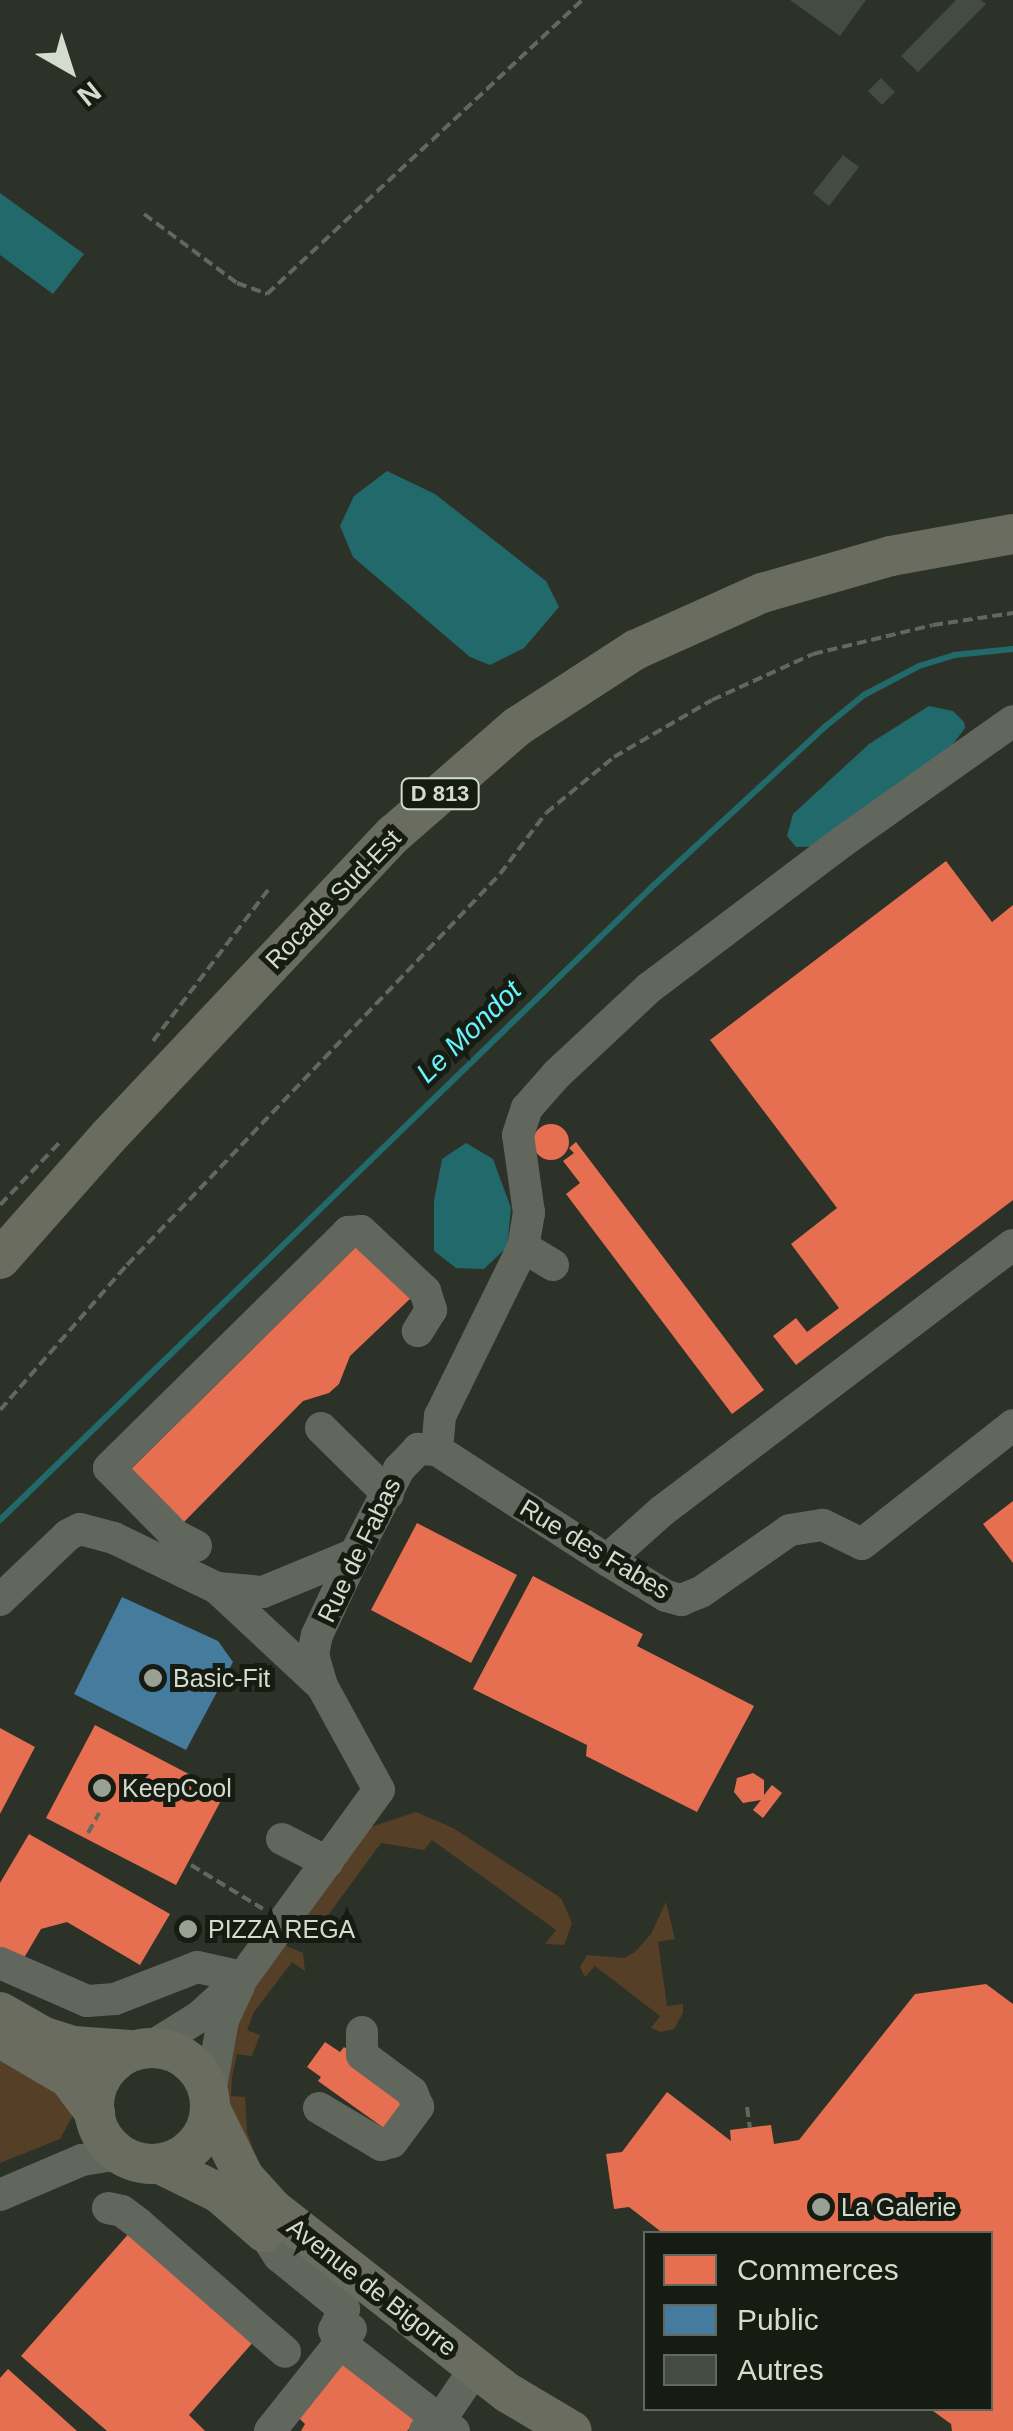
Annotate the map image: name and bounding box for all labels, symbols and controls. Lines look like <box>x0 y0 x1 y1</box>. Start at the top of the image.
north arrow <box>20 20 120 120</box>
text: N <box>72 75 107 112</box>
road number: D 813 <box>400 777 480 811</box>
street label: Rocade Sud-Est <box>259 823 407 975</box>
water label: Le Mondot <box>410 974 528 1090</box>
street label: Rue de Fabas <box>311 1473 407 1627</box>
street label: Rue des Fabes <box>515 1492 675 1606</box>
place label: Basic-Fit <box>173 1663 270 1693</box>
marker: Basic-Fit <box>142 1667 164 1689</box>
place label: KeepCool <box>122 1773 232 1803</box>
marker: KeepCool <box>91 1777 113 1799</box>
place label: PIZZA REGA <box>208 1914 357 1944</box>
marker: PIZZA REGA <box>177 1918 199 1940</box>
place label: La Galerie <box>841 2192 956 2222</box>
marker: La Galerie <box>810 2196 832 2218</box>
street label: Avenue de Bigorre <box>281 2212 463 2362</box>
legend <box>643 2231 993 2411</box>
text: Commerces <box>737 2253 899 2286</box>
text: Public <box>737 2303 819 2336</box>
text: Autres <box>737 2353 824 2386</box>

